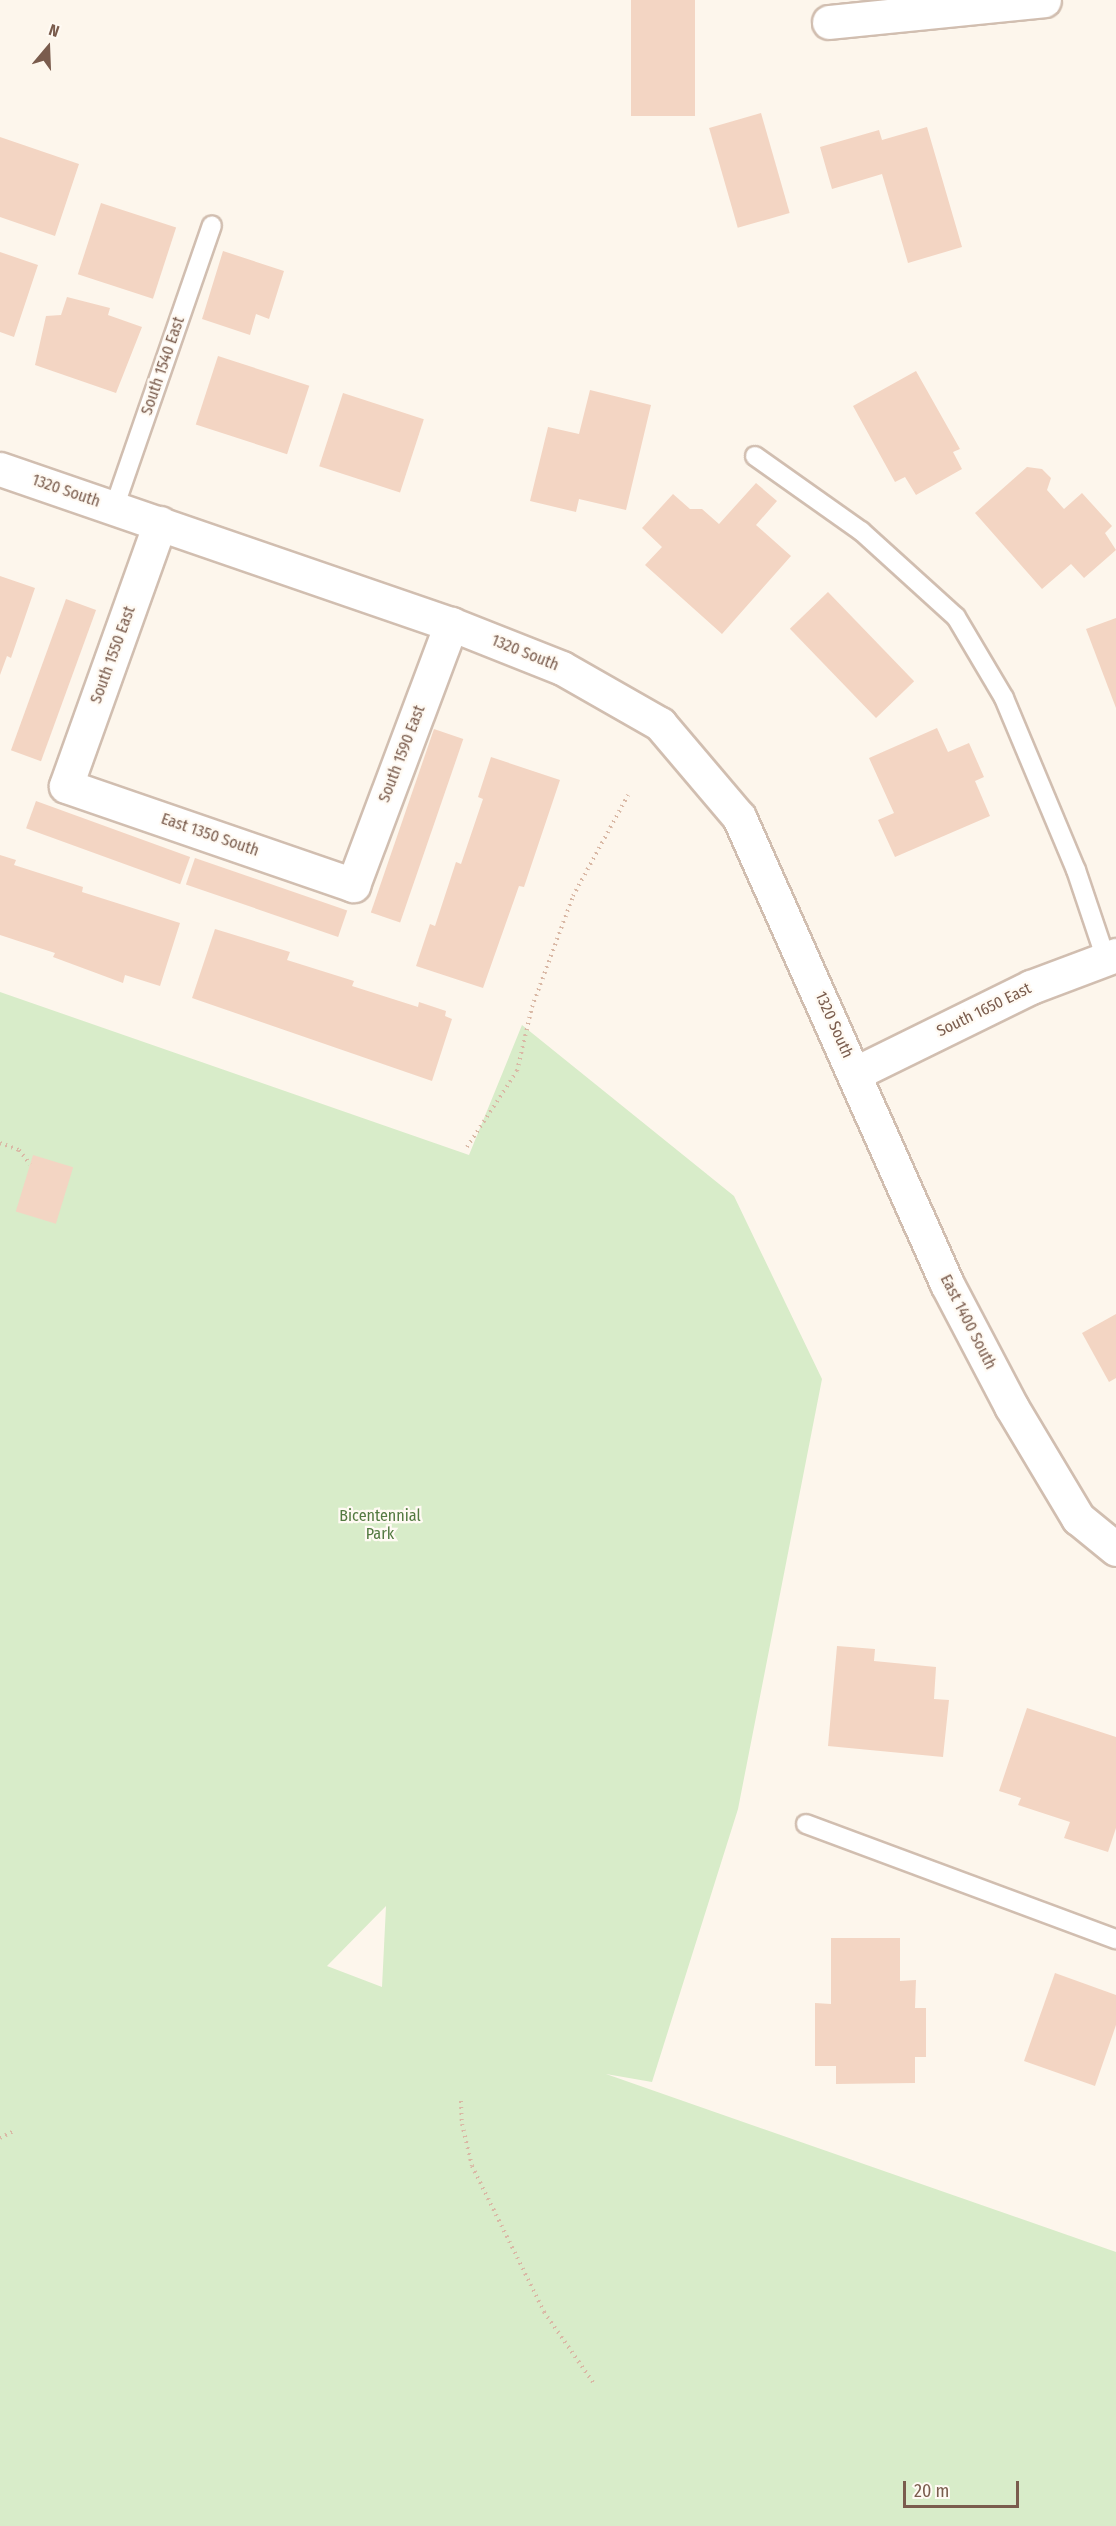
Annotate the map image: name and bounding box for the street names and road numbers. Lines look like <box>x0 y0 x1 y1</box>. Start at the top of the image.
street label: South 1540 East <box>137 314 189 418</box>
street label: 1320 South <box>29 470 103 512</box>
street label: South 1550 East <box>87 604 139 706</box>
street label: 1320 South <box>489 631 561 675</box>
street label: South 1590 East <box>375 703 429 805</box>
street label: East 1350 South <box>159 809 261 861</box>
street label: South 1650 East <box>934 979 1034 1041</box>
street label: 1320 South <box>811 989 857 1061</box>
street label: East 1400 South <box>936 1271 1000 1373</box>

